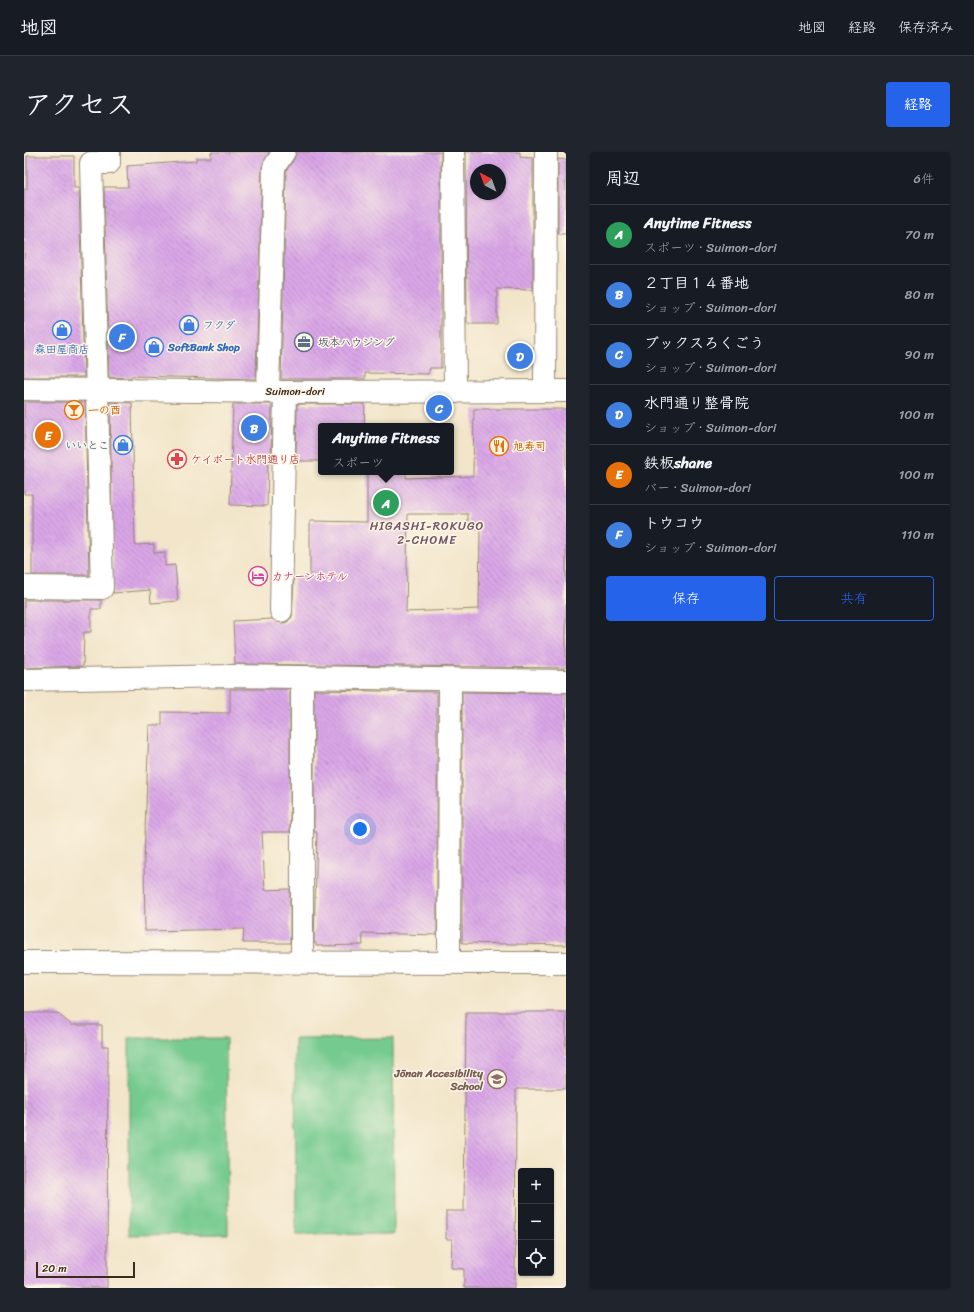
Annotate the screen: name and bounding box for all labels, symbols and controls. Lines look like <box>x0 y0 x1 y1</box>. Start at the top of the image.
text: 地図 <box>20 11 58 44</box>
text: 地図 <box>798 15 826 40</box>
text: 経路 <box>848 15 876 40</box>
text: 保存済み <box>898 15 954 40</box>
text: アクセス <box>24 80 134 129</box>
button: 経路 <box>886 82 950 127</box>
text: 周辺 <box>606 163 640 193</box>
north arrow <box>470 164 506 200</box>
text: 6件 <box>914 167 934 190</box>
text: Anytime Fitness <box>644 210 752 236</box>
text: A <box>615 223 623 246</box>
text: 70 m <box>905 223 934 246</box>
text: スポーツ · Suimon-dori <box>644 236 777 259</box>
text: ２丁目１４番地 <box>644 270 749 296</box>
text: B <box>615 283 623 306</box>
text: 80 m <box>905 283 934 306</box>
text: ショップ · Suimon-dori <box>644 296 776 319</box>
shop icon: フクダ <box>178 314 200 336</box>
place label: フクダ <box>203 316 236 335</box>
shop icon: 森田屋商店 <box>51 319 73 341</box>
pin: F <box>109 322 135 352</box>
text: ブックスろくごう <box>644 330 765 356</box>
office icon: 坂本ハウジング <box>293 331 315 353</box>
place label: 坂本ハウジング <box>318 333 395 352</box>
shop icon: SoftBank Shop <box>143 336 165 358</box>
place label: SoftBank Shop <box>167 338 240 357</box>
place label: 森田屋商店 <box>35 340 90 359</box>
pin: D <box>507 341 533 371</box>
text: C <box>615 343 623 366</box>
text: 90 m <box>904 343 934 366</box>
text: ショップ · Suimon-dori <box>644 356 776 379</box>
street label: Suimon-dori <box>265 382 326 401</box>
text: 水門通り整骨院 <box>644 390 749 416</box>
pin: C <box>426 393 452 423</box>
bar icon: 一の酉 <box>63 399 85 421</box>
place label: 一の酉 <box>88 401 121 420</box>
text: D <box>615 403 623 426</box>
text: 100 m <box>899 403 934 426</box>
pin: B <box>241 413 267 443</box>
text: ショップ · Suimon-dori <box>644 416 776 439</box>
pin: E <box>35 420 61 450</box>
popup <box>318 423 454 475</box>
text: Anytime Fitness <box>332 425 440 451</box>
shop icon: いいとこ <box>112 434 134 456</box>
restaurant icon: 旭寿司 <box>488 435 510 457</box>
place label: いいとこ <box>65 436 109 455</box>
place label: 旭寿司 <box>513 437 546 456</box>
pharmacy icon: ケイポート水門通り店 <box>166 448 188 470</box>
place label: ケイポート水門通り店 <box>191 450 300 469</box>
text: 鉄板shane <box>644 450 712 476</box>
text: スポーツ <box>332 451 384 474</box>
text: E <box>615 463 623 486</box>
text: 100 m <box>899 463 934 486</box>
text: バー · Suimon-dori <box>644 476 751 499</box>
pin: A <box>373 488 399 518</box>
text: トウコウ <box>644 510 704 536</box>
district label: HIGASHI-ROKUGO 2-CHOME <box>370 515 484 551</box>
text: F <box>615 523 623 546</box>
text: 110 m <box>901 523 934 546</box>
text: ショップ · Suimon-dori <box>644 536 776 559</box>
hotel icon: カナーンホテル <box>247 565 269 587</box>
place label: カナーンホテル <box>272 567 348 586</box>
button: 保存 <box>606 576 766 621</box>
button: 共有 <box>774 576 934 621</box>
your location <box>350 819 370 839</box>
place label: Jōnan Accesibility School <box>394 1064 484 1096</box>
school or university icon: Jōnan Accesibility School <box>486 1068 508 1090</box>
map controls <box>518 1168 554 1276</box>
button: + <box>518 1168 554 1204</box>
button: − <box>518 1204 554 1240</box>
button: locate <box>518 1240 554 1276</box>
text: 20 m <box>42 1259 67 1278</box>
scale bar <box>36 1260 135 1279</box>

